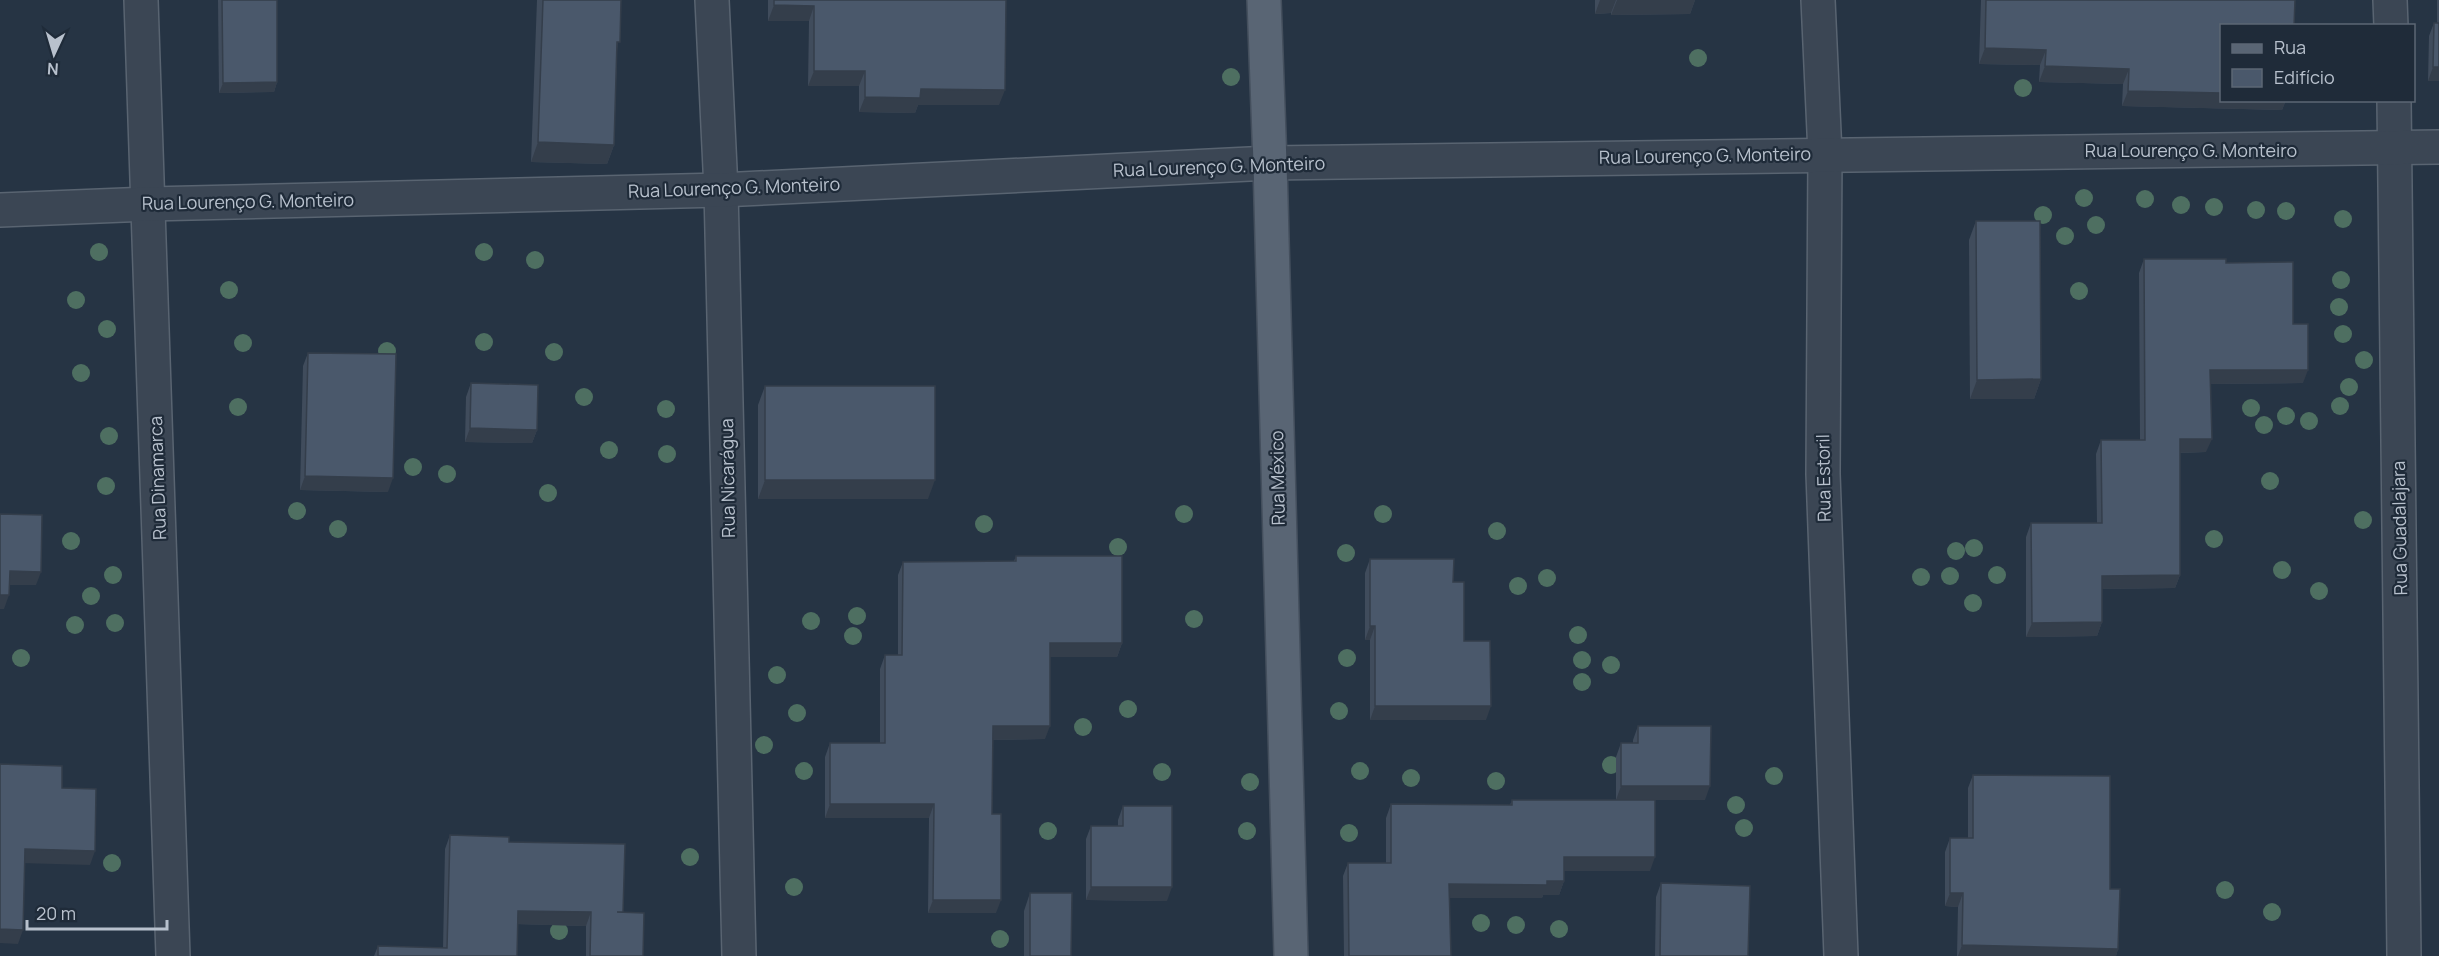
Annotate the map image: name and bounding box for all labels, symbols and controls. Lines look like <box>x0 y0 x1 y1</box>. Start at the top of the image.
north arrow <box>24 24 84 84</box>
legend <box>2220 24 2415 102</box>
text: Rua <box>2274 35 2306 59</box>
text: N <box>46 58 59 80</box>
text: Edifício <box>2274 65 2335 89</box>
street label: Rua Lourenço G. Monteiro <box>2085 138 2297 162</box>
street label: Rua Lourenço G. Monteiro <box>1599 141 1811 169</box>
street label: Rua Lourenço G. Monteiro <box>1112 150 1325 182</box>
street label: Rua Lourenço G. Monteiro <box>627 171 840 203</box>
street label: Rua Lourenço G. Monteiro <box>142 187 354 215</box>
street label: Rua Dinamarca <box>143 416 171 540</box>
street label: Rua Nicarágua <box>714 418 740 538</box>
street label: Rua México <box>1264 430 1290 526</box>
street label: Rua Estoril <box>1810 434 1836 522</box>
street label: Rua Guadalajara <box>2386 461 2412 595</box>
scale bar <box>27 893 166 931</box>
text: 20 m <box>36 901 76 925</box>

